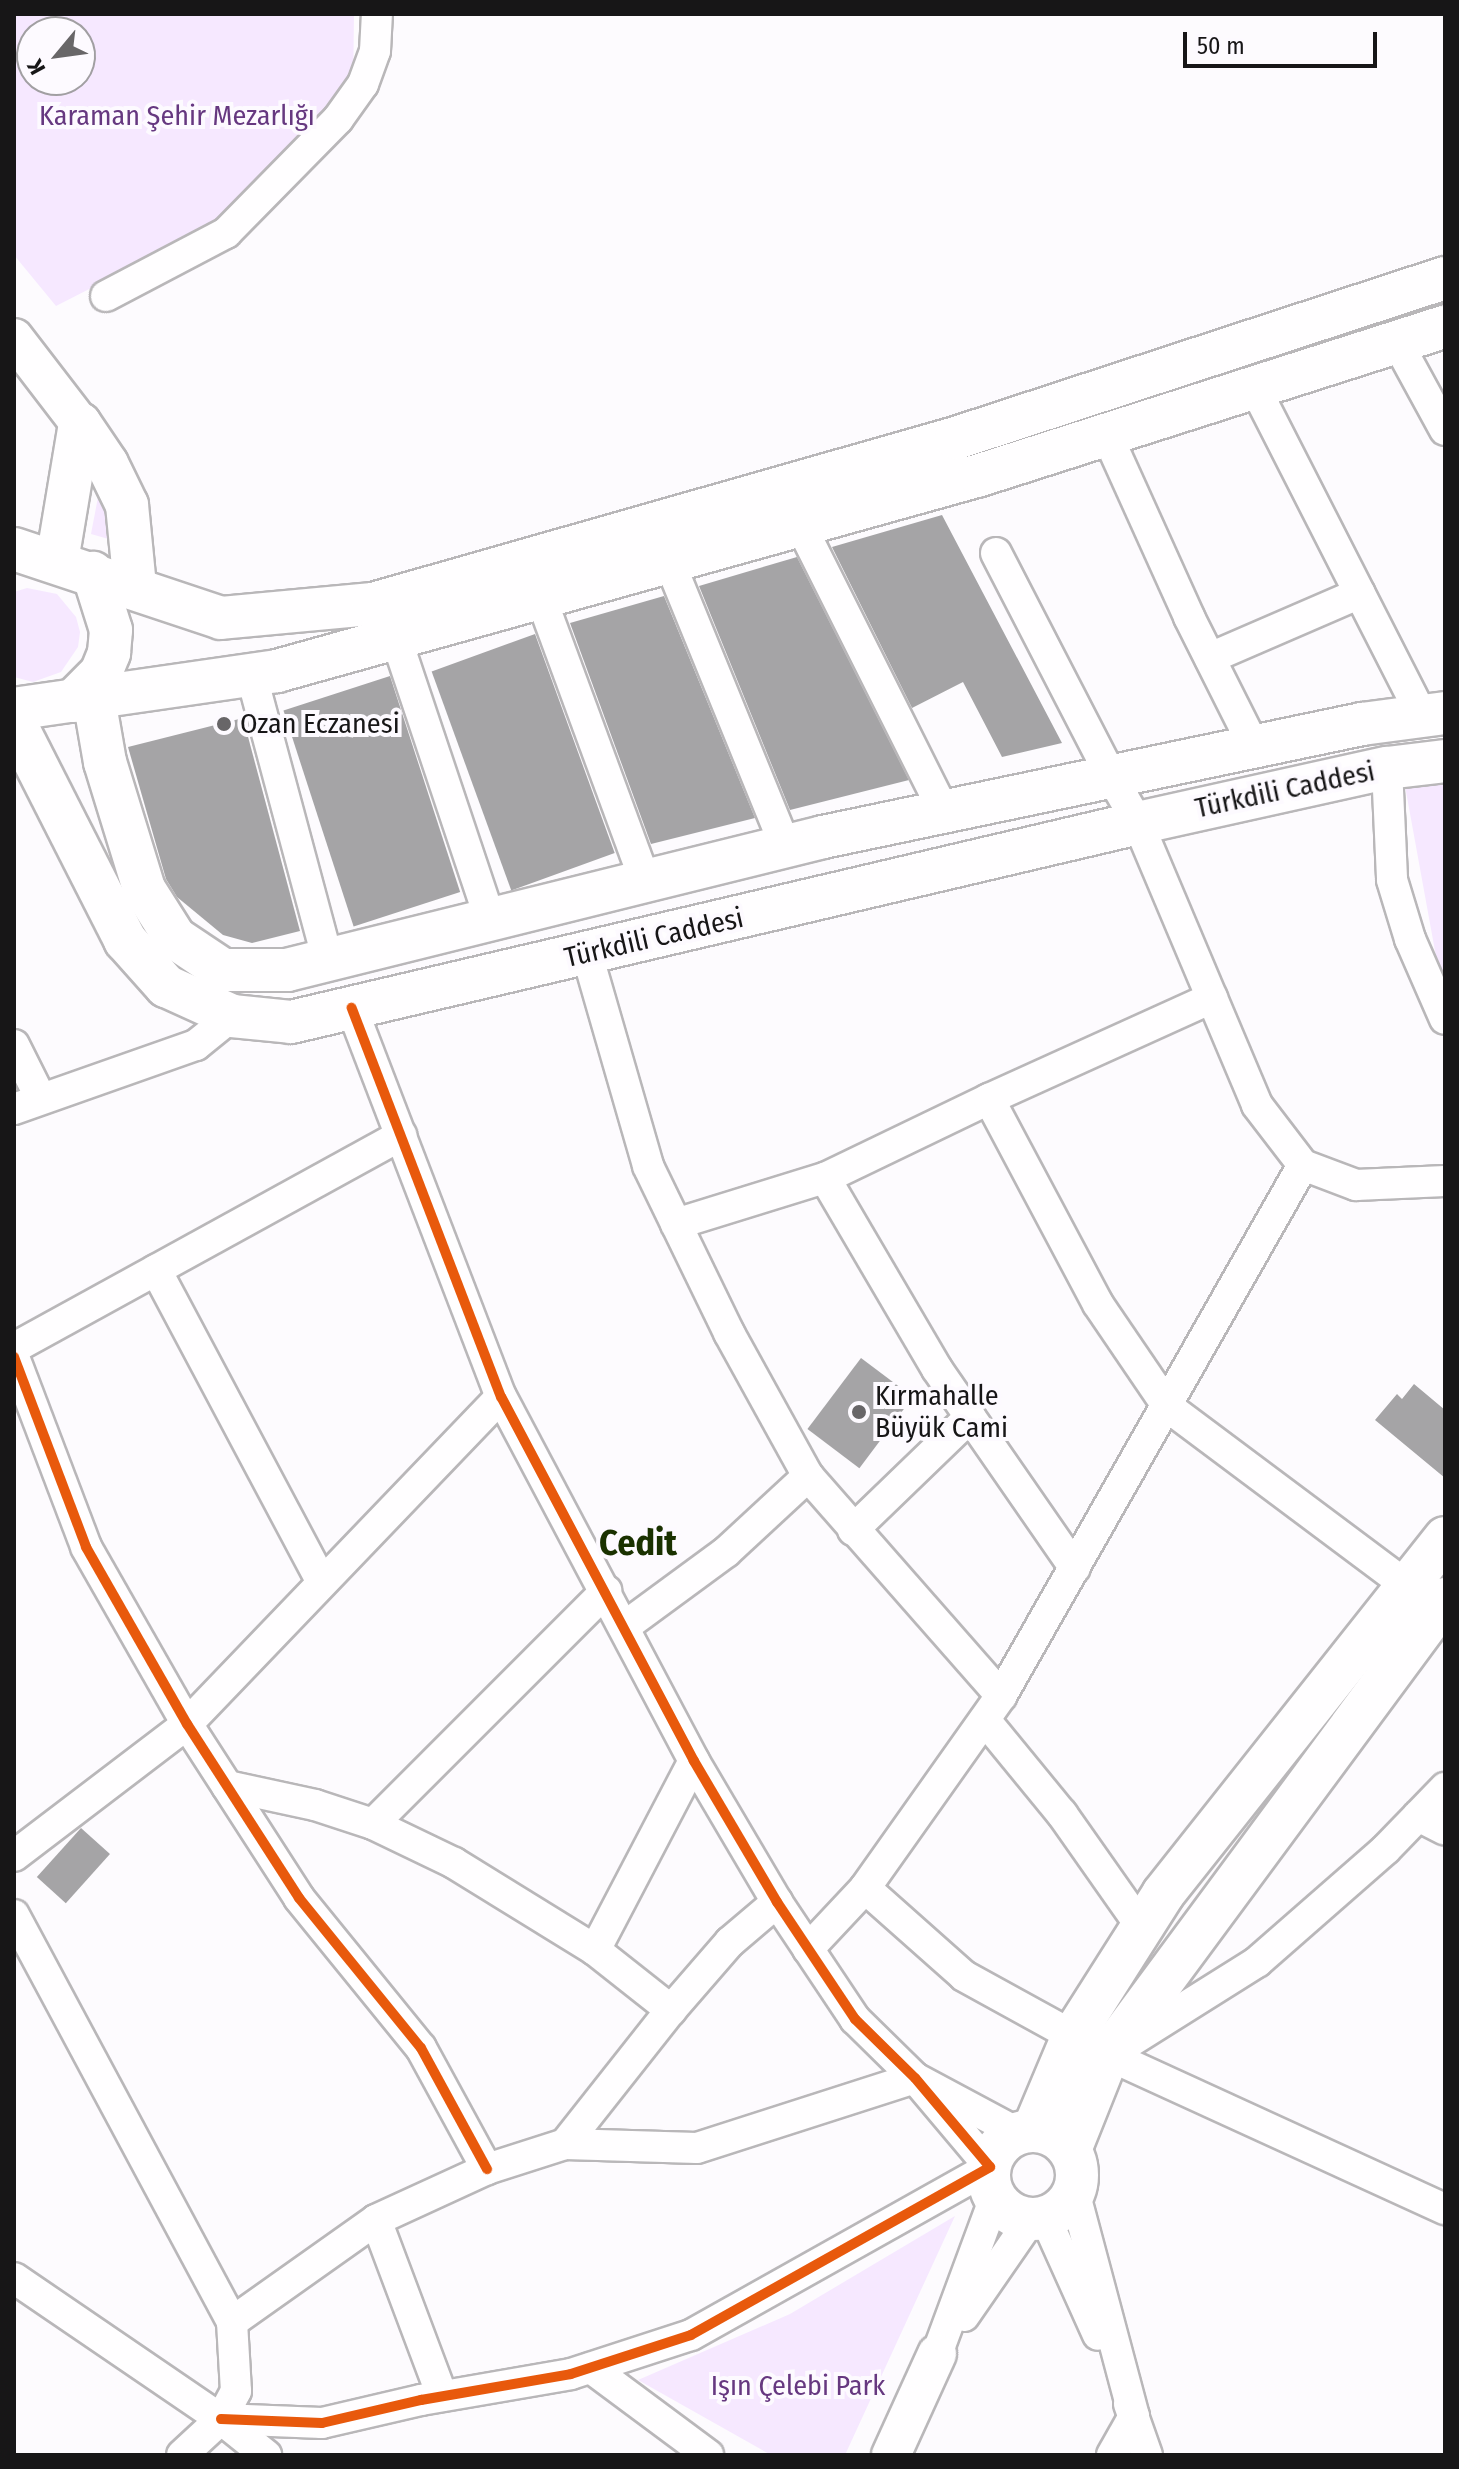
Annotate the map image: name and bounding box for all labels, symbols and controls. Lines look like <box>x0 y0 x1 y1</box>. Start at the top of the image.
north arrow <box>16 16 96 96</box>
scale bar <box>1187 16 1381 66</box>
text: 50 m <box>1197 32 1245 60</box>
text: K <box>21 55 51 79</box>
park label: Karaman Şehir Mezarlığı <box>39 99 315 133</box>
place label: Ozan Eczanesi <box>240 707 400 741</box>
marker: Ozan Eczanesi <box>215 715 233 733</box>
street label: Türkdili Caddesi <box>1192 755 1378 825</box>
street label: Türkdili Caddesi <box>561 901 747 975</box>
place label: Kırmahalle Büyük Cami <box>875 1379 1008 1445</box>
marker: Kırmahalle Büyük Cami <box>850 1403 868 1421</box>
district label: Cedit <box>599 1522 677 1566</box>
park label: Işın Çelebi Park <box>711 2369 885 2403</box>

